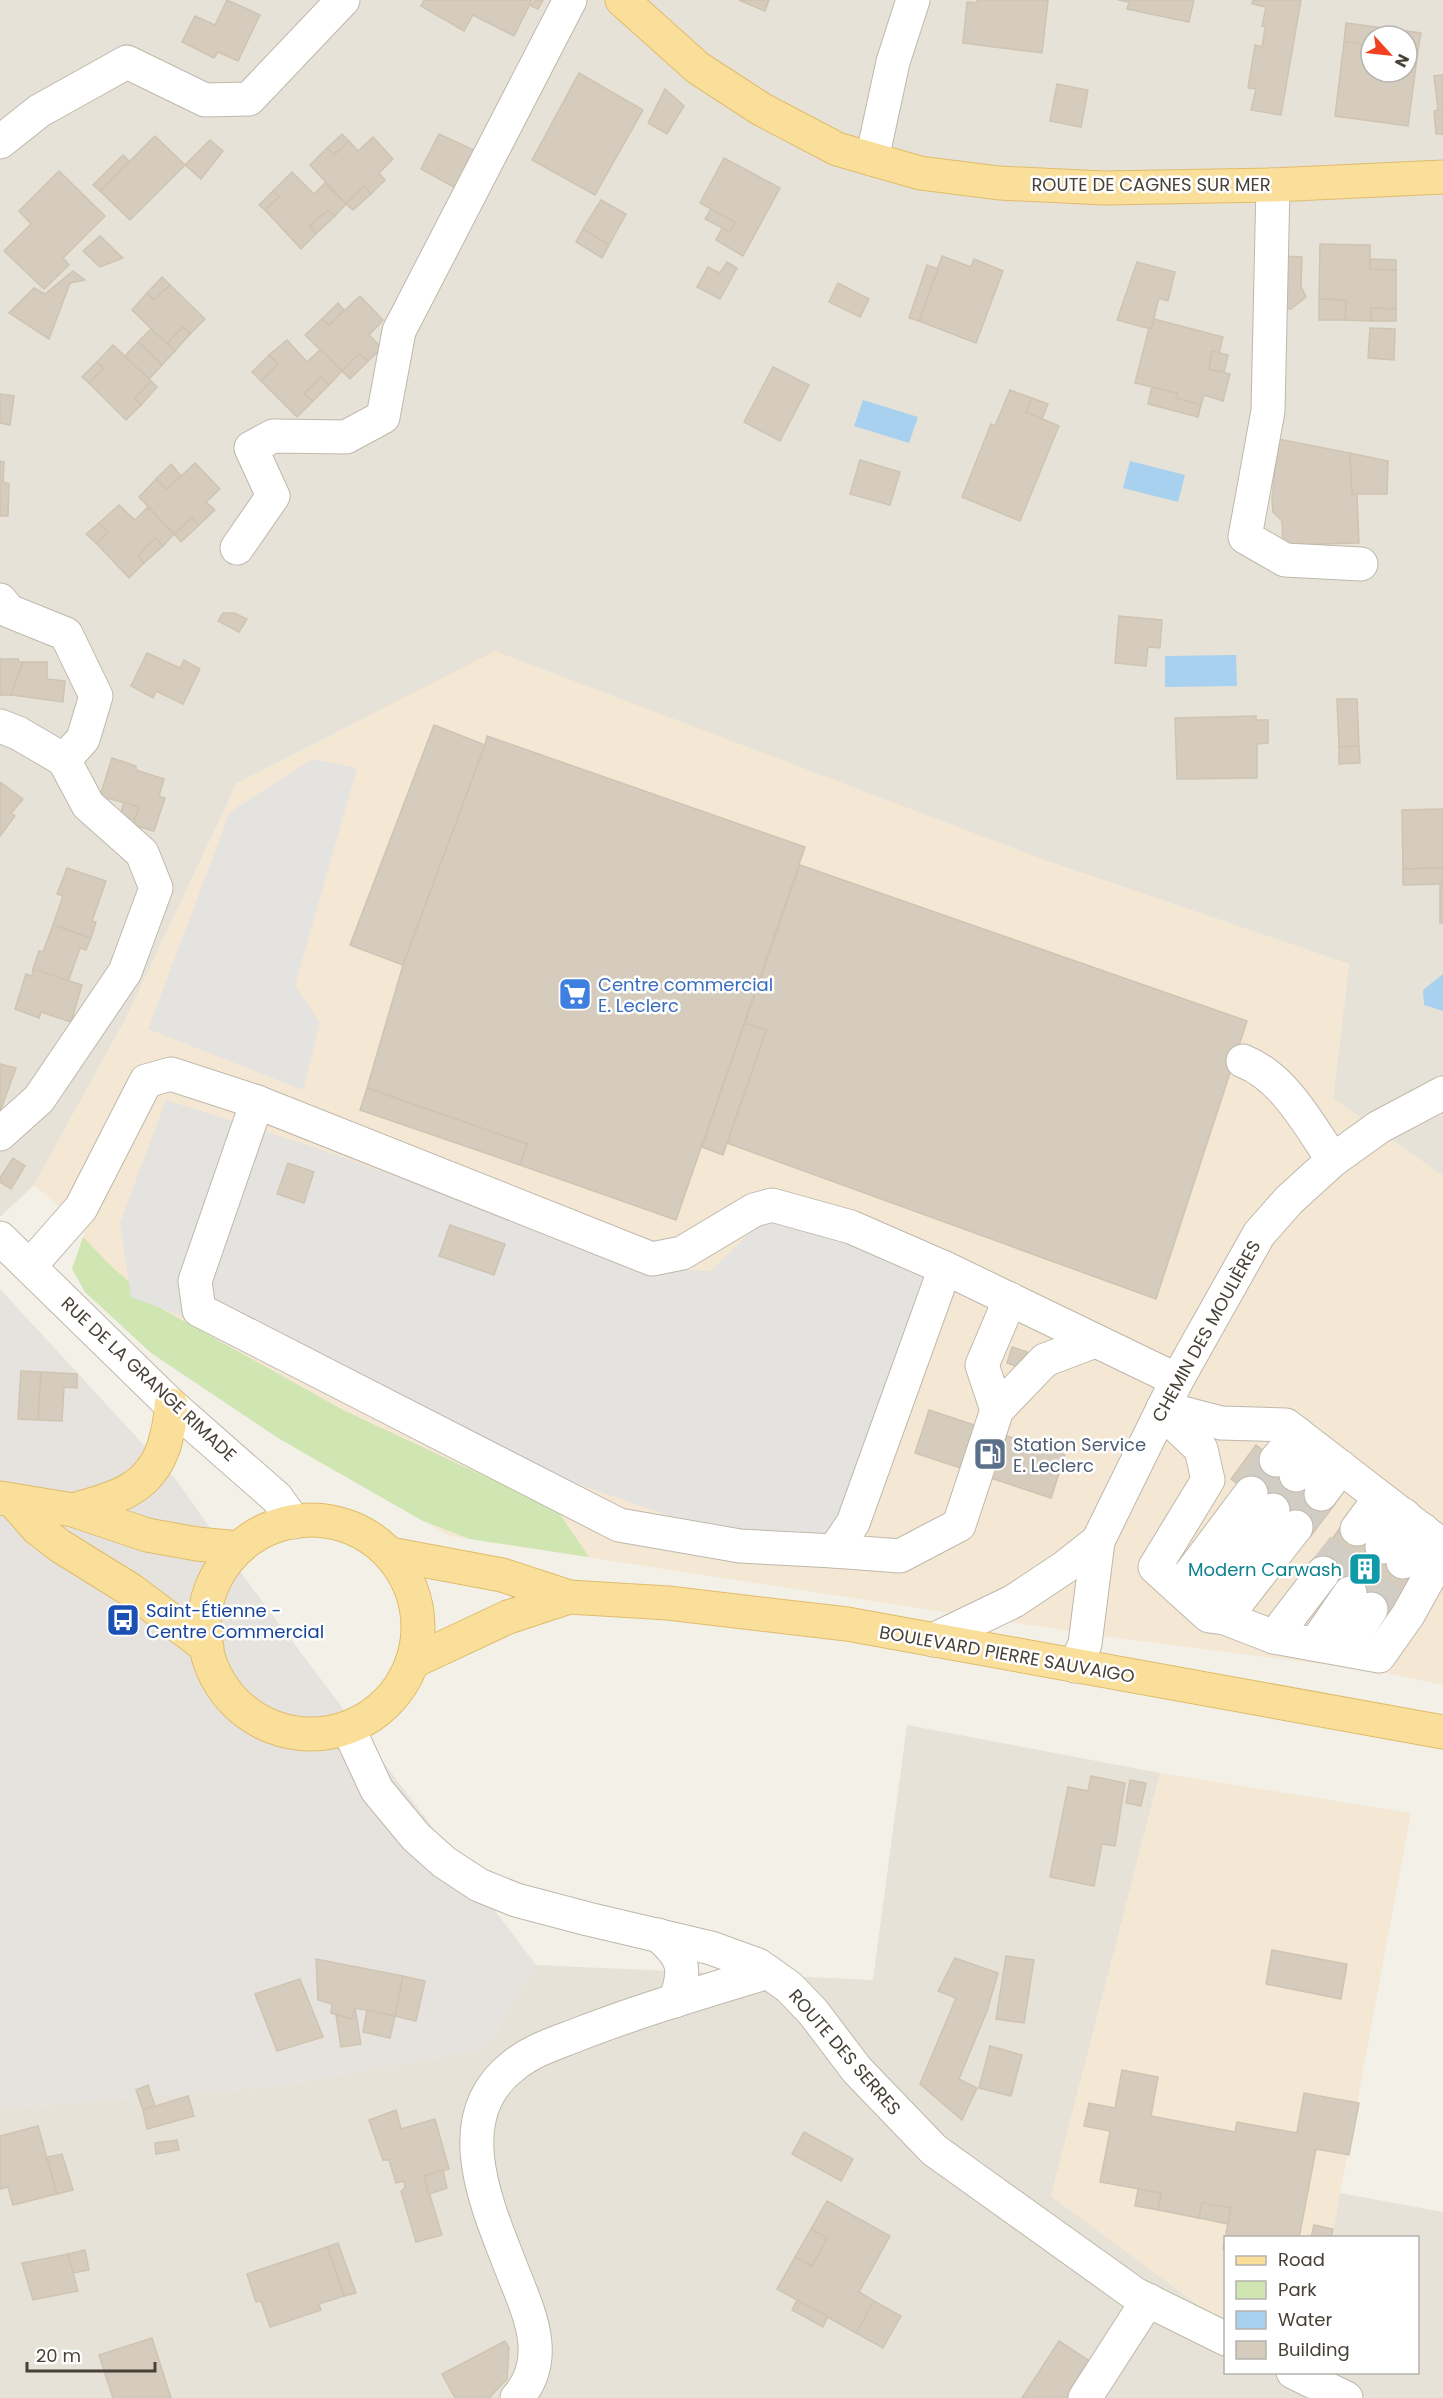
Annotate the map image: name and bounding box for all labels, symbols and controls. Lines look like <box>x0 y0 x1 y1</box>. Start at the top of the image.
north arrow <box>1359 24 1419 84</box>
text: N <box>1389 50 1415 71</box>
street label: ROUTE DE CAGNES SUR MER <box>1031 172 1271 197</box>
place label: Centre commercial E. Leclerc <box>598 972 773 1018</box>
supermarket icon: Centre commercial E. Leclerc <box>557 976 593 1012</box>
street label: CHEMIN DES MOULIÈRES <box>1146 1236 1266 1426</box>
street label: RUE DE LA GRANGE RIMADE <box>56 1291 242 1467</box>
place label: Station Service E. Leclerc <box>1013 1432 1146 1478</box>
fuel station icon: Station Service E. Leclerc <box>972 1436 1008 1472</box>
building icon: Modern Carwash <box>1347 1551 1383 1587</box>
place label: Modern Carwash <box>1188 1557 1342 1582</box>
place label: Saint-Étienne - Centre Commercial <box>146 1598 324 1644</box>
bus stop icon: Saint-Étienne - Centre Commercial <box>105 1602 141 1638</box>
street label: BOULEVARD PIERRE SAUVAIGO <box>877 1619 1137 1689</box>
street label: ROUTE DES SERRES <box>783 1983 907 2121</box>
legend <box>1224 2236 1419 2374</box>
text: Road <box>1278 2247 1325 2272</box>
text: Park <box>1278 2277 1317 2302</box>
text: Water <box>1278 2307 1332 2332</box>
scale bar <box>27 2335 154 2373</box>
text: Building <box>1278 2337 1350 2362</box>
text: 20 m <box>36 2343 81 2368</box>

